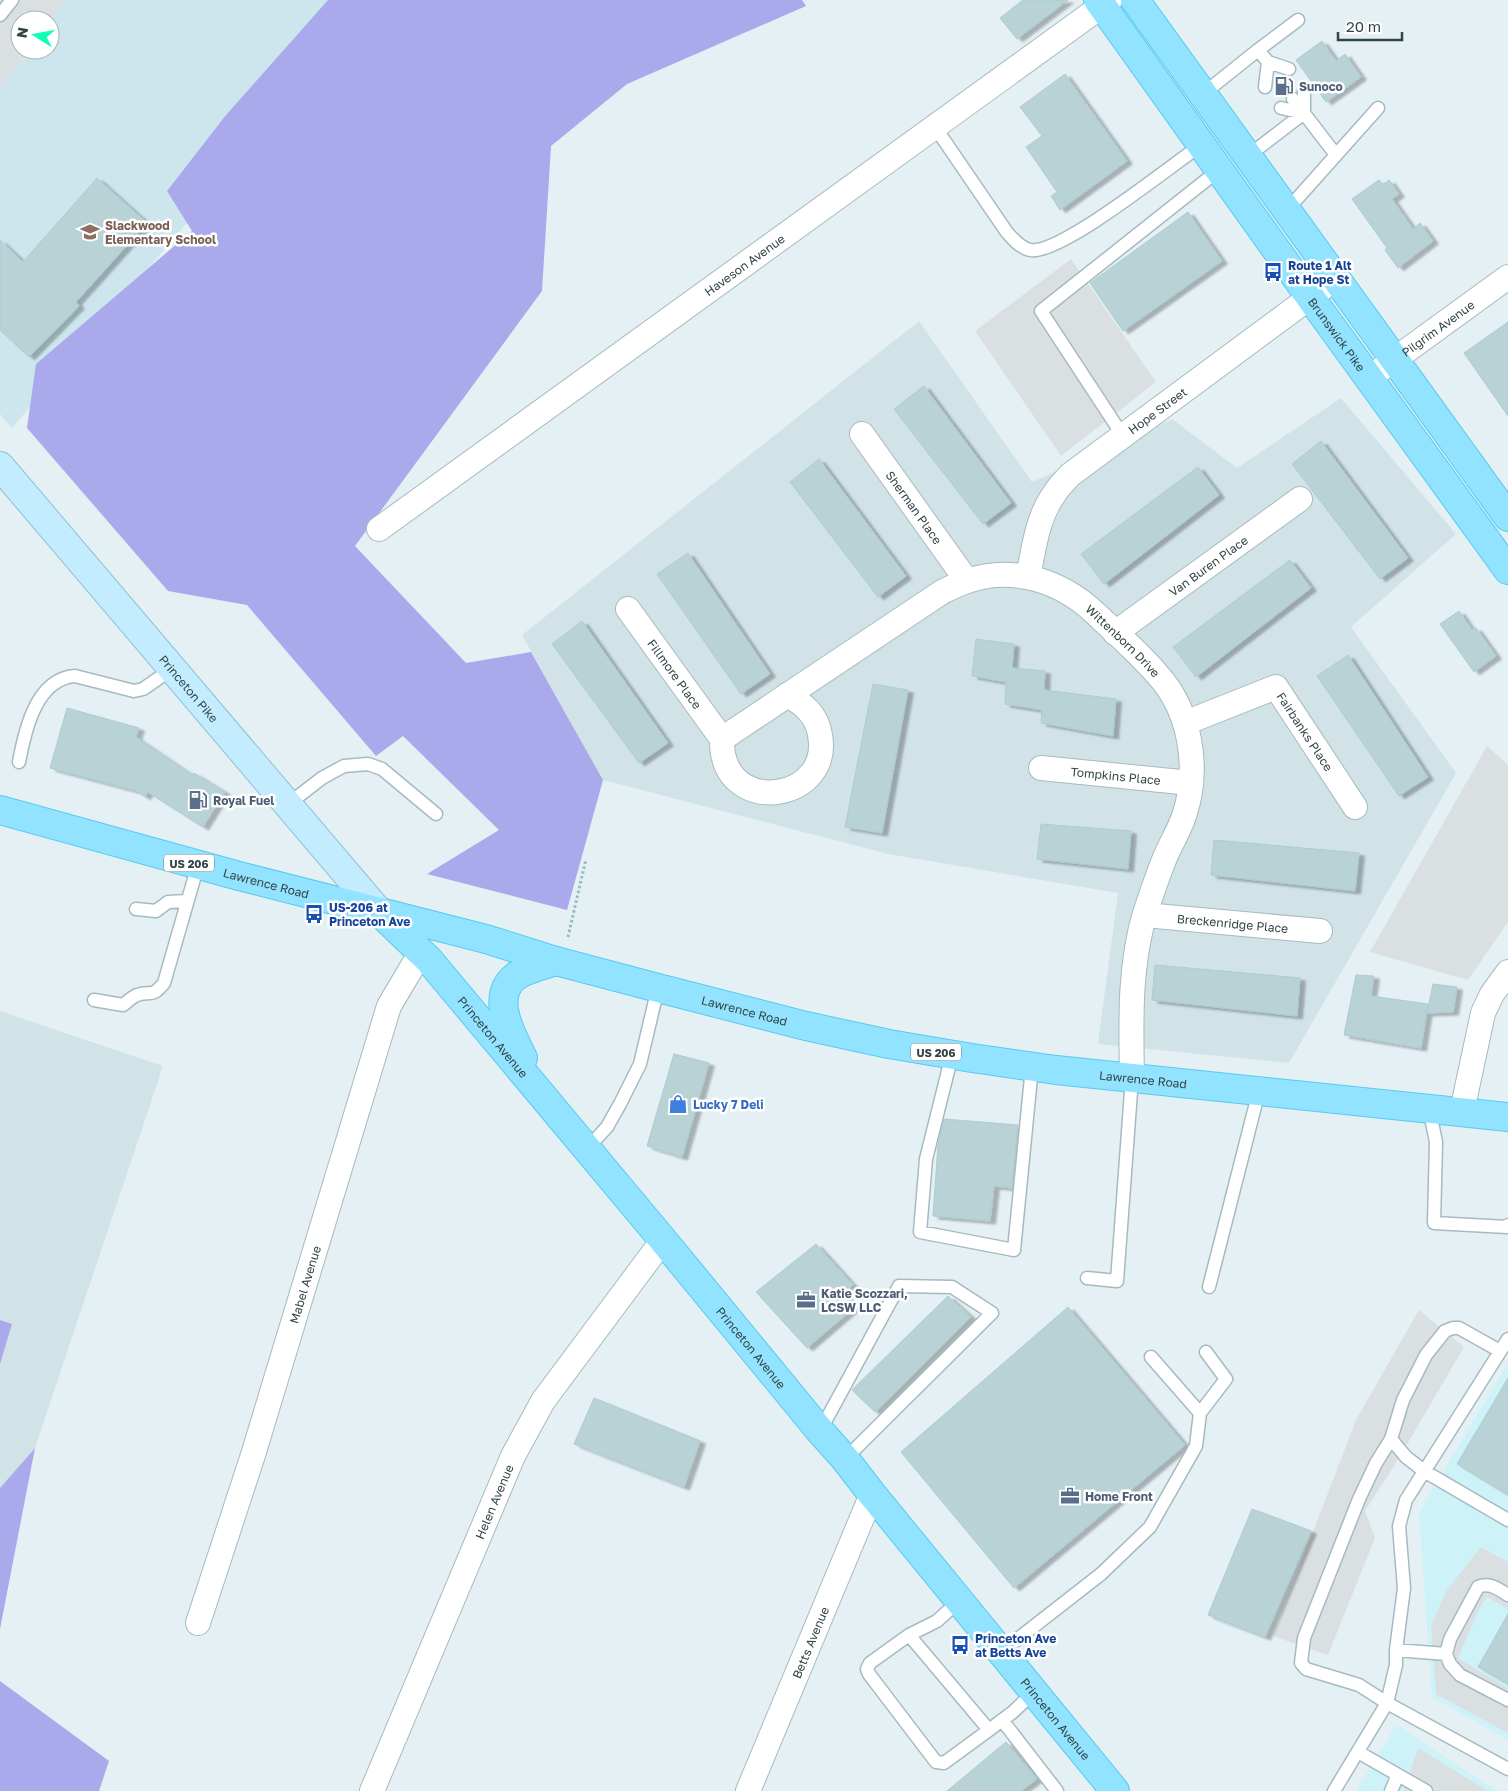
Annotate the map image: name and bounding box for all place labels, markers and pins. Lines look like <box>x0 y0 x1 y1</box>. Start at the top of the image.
fuel station icon: Sunoco <box>1273 75 1295 97</box>
place label: Sunoco <box>1299 79 1343 94</box>
place label: Slackwood Elementary School <box>105 218 216 247</box>
school or university icon: Slackwood Elementary School <box>79 221 101 243</box>
place label: Route 1 Alt at Hope St <box>1288 258 1352 287</box>
bus stop icon: Route 1 Alt at Hope St <box>1262 261 1284 283</box>
fuel station icon: Royal Fuel <box>187 789 209 811</box>
place label: Royal Fuel <box>213 793 274 808</box>
place label: US-206 at Princeton Ave <box>329 900 410 929</box>
bus stop icon: US-206 at Princeton Ave <box>303 903 325 925</box>
shop icon: Lucky 7 Deli <box>667 1093 689 1115</box>
place label: Lucky 7 Deli <box>693 1097 764 1112</box>
place label: Katie Scozzari, LCSW LLC <box>821 1286 908 1315</box>
office icon: Katie Scozzari, LCSW LLC <box>795 1289 817 1311</box>
office icon: Home Front <box>1059 1485 1081 1507</box>
place label: Home Front <box>1085 1489 1153 1504</box>
place label: Princeton Ave at Betts Ave <box>975 1631 1056 1660</box>
bus stop icon: Princeton Ave at Betts Ave <box>949 1634 971 1656</box>

